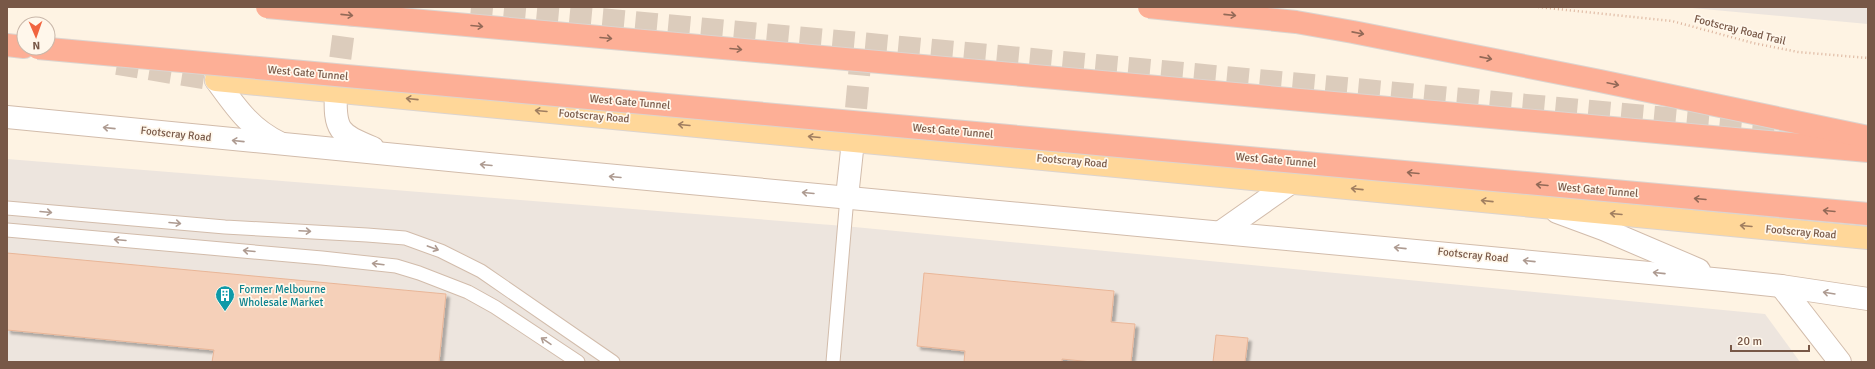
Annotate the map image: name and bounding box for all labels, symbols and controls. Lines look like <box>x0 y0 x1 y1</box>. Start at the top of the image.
one-way arrow <box>340 11 353 19</box>
one-way arrow <box>1223 12 1236 19</box>
street label: Footscray Road Trail <box>1693 12 1787 48</box>
north arrow <box>16 16 56 56</box>
one-way arrow <box>470 23 483 30</box>
one-way arrow <box>1352 29 1365 37</box>
one-way arrow <box>599 34 612 41</box>
text: N <box>32 39 40 52</box>
one-way arrow <box>729 45 742 53</box>
one-way arrow <box>1479 55 1492 63</box>
street label: West Gate Tunnel <box>267 63 349 83</box>
one-way arrow <box>1607 80 1620 88</box>
street label: West Gate Tunnel <box>589 92 671 112</box>
one-way arrow <box>406 95 419 103</box>
street label: Footscray Road <box>558 106 630 126</box>
one-way arrow <box>535 108 548 115</box>
one-way arrow <box>678 121 691 128</box>
street label: West Gate Tunnel <box>912 121 994 141</box>
one-way arrow <box>103 124 116 131</box>
street label: Footscray Road <box>140 124 212 144</box>
one-way arrow <box>808 133 821 141</box>
one-way arrow <box>232 137 245 145</box>
street label: West Gate Tunnel <box>1235 150 1317 170</box>
street label: Footscray Road <box>1036 151 1108 171</box>
one-way arrow <box>480 161 493 168</box>
one-way arrow <box>1407 169 1420 176</box>
one-way arrow <box>609 173 622 180</box>
street label: West Gate Tunnel <box>1557 180 1639 200</box>
one-way arrow <box>1536 181 1549 188</box>
one-way arrow <box>1351 185 1364 192</box>
one-way arrow <box>802 190 815 197</box>
one-way arrow <box>1694 195 1707 202</box>
one-way arrow <box>1481 198 1494 205</box>
one-way arrow <box>1823 207 1836 214</box>
one-way arrow <box>39 208 52 215</box>
one-way arrow <box>1610 210 1623 218</box>
one-way arrow <box>168 220 181 227</box>
street label: Footscray Road <box>1765 222 1837 242</box>
one-way arrow <box>1740 223 1753 230</box>
one-way arrow <box>298 228 311 235</box>
one-way arrow <box>114 236 127 243</box>
one-way arrow <box>427 244 439 252</box>
one-way arrow <box>1394 245 1407 252</box>
street label: Footscray Road <box>1437 245 1509 265</box>
one-way arrow <box>243 248 256 255</box>
one-way arrow <box>1523 257 1536 265</box>
one-way arrow <box>372 261 385 268</box>
one-way arrow <box>1653 270 1666 277</box>
place label: Former Melbourne Wholesale Market <box>239 283 326 309</box>
building icon: Former Melbourne Wholesale Market <box>214 284 236 312</box>
one-way arrow <box>1823 289 1836 297</box>
scale bar <box>1731 327 1809 353</box>
text: 20 m <box>1737 334 1762 349</box>
one-way arrow <box>540 337 551 345</box>

